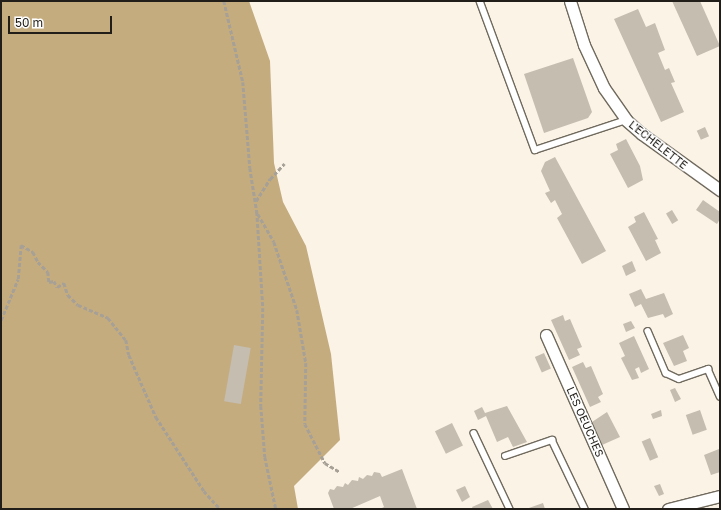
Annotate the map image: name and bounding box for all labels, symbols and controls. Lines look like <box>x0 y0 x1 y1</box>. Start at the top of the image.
scale bar <box>10 8 114 34</box>
text: 50 m <box>15 15 43 30</box>
street label: L'ECHELETTE <box>626 118 690 172</box>
street label: LES OEUCHES <box>564 385 606 459</box>

